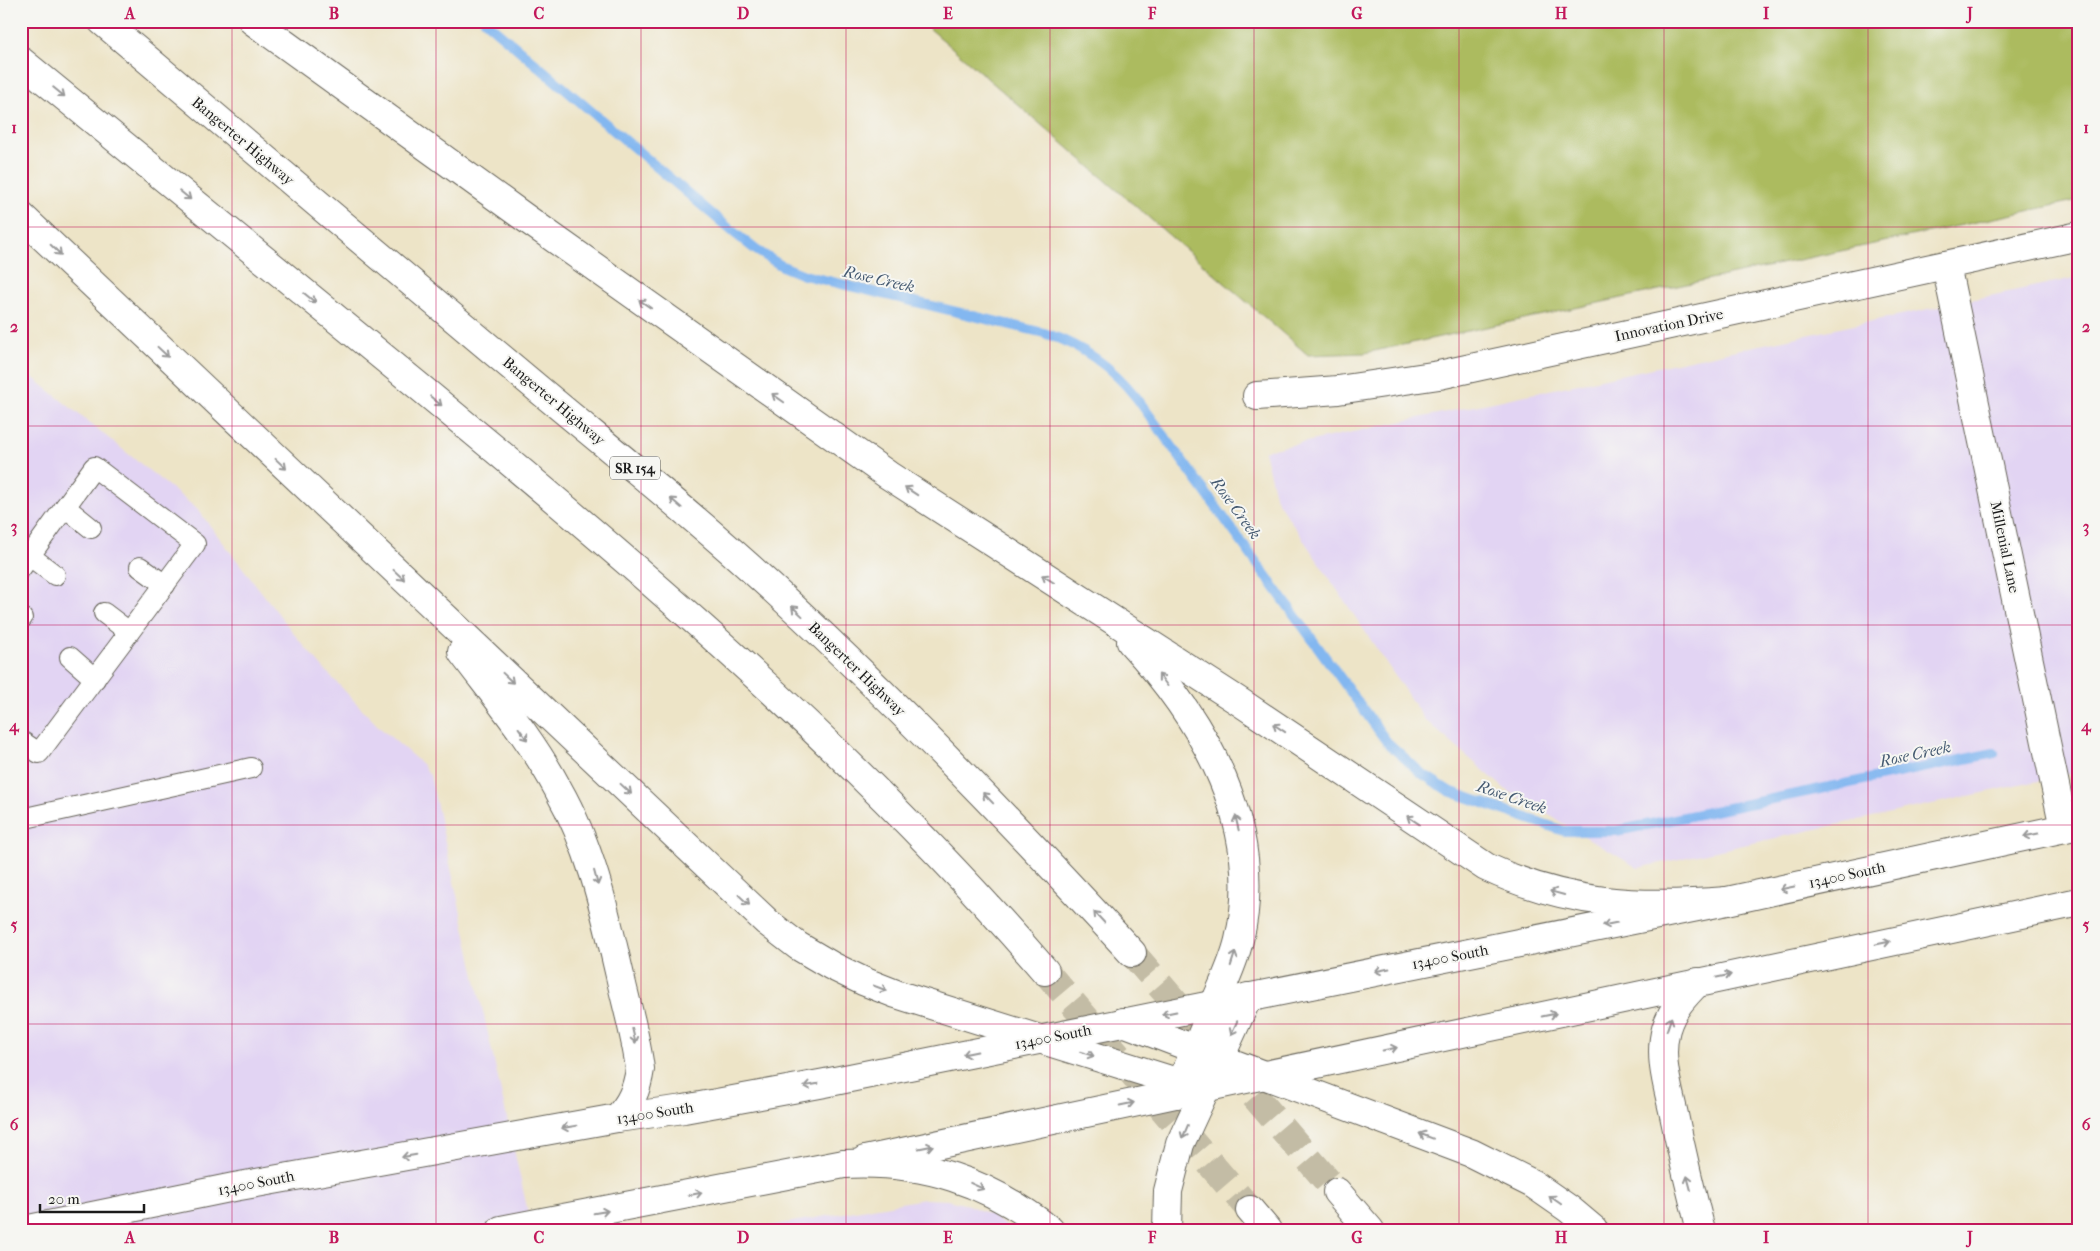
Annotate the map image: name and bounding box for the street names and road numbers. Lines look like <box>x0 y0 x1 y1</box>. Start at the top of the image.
street label: Bangerter Highway <box>188 93 298 190</box>
street label: Innovation Drive <box>1613 305 1726 345</box>
street label: Bangerter Highway <box>499 353 609 450</box>
road number: SR 154 <box>610 456 660 479</box>
street label: Millenial Lane <box>1986 499 2024 595</box>
street label: Bangerter Highway <box>805 618 910 721</box>
street label: 13400 South <box>1807 858 1887 892</box>
street label: 13400 South <box>1410 941 1490 973</box>
street label: 13400 South <box>1013 1021 1093 1053</box>
street label: 13400 South <box>615 1098 695 1128</box>
street label: 13400 South <box>216 1167 296 1199</box>

